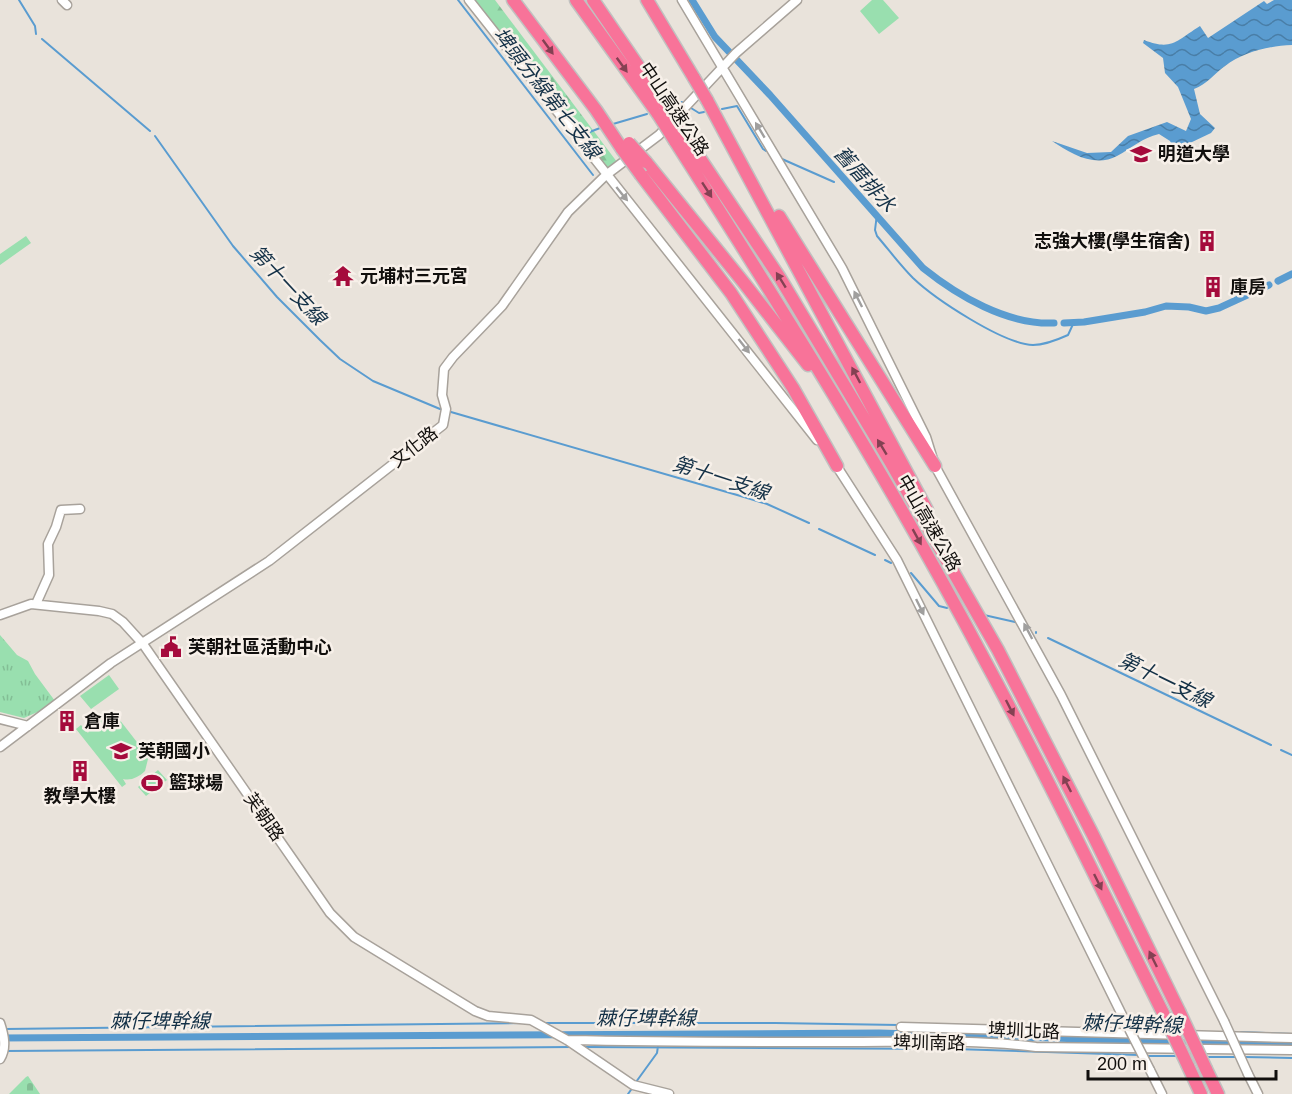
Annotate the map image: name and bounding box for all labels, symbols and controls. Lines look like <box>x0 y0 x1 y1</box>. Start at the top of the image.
water label: 埤頭分線第七支線 <box>489 23 606 164</box>
one-way arrow <box>541 39 554 55</box>
one-way arrow <box>616 56 628 72</box>
street label: 中山高速公路 <box>636 59 712 159</box>
one-way arrow <box>754 122 765 138</box>
water label: 舊厝排水 <box>830 142 901 217</box>
school or university icon: 明道大學 <box>1129 142 1153 166</box>
place label: 明道大學 <box>1158 144 1230 164</box>
one-way arrow <box>701 182 712 198</box>
one-way arrow <box>616 186 629 202</box>
building icon: 志強大樓(學生宿舍) <box>1195 229 1219 253</box>
place label: 志強大樓(學生宿舍) <box>1034 231 1190 251</box>
water label: 第十一支線 <box>246 241 332 331</box>
temple icon: 元埔村三元宮 <box>331 264 355 288</box>
place label: 元埔村三元宮 <box>360 266 468 286</box>
one-way arrow <box>776 272 787 288</box>
building icon: 庫房 <box>1201 275 1225 299</box>
place label: 庫房 <box>1230 277 1266 297</box>
one-way arrow <box>853 290 862 307</box>
one-way arrow <box>738 338 751 354</box>
one-way arrow <box>851 366 860 383</box>
street label: 文化路 <box>387 422 441 472</box>
one-way arrow <box>876 439 887 455</box>
water label: 第十一支線 <box>670 452 774 505</box>
street label: 中山高速公路 <box>893 471 965 575</box>
one-way arrow <box>912 528 922 545</box>
one-way arrow <box>915 598 925 616</box>
one-way arrow <box>1023 623 1032 640</box>
public building icon: 芙朝社區活動中心 <box>159 635 183 659</box>
place label: 芙朝社區活動中心 <box>188 637 332 657</box>
water label: 第十一支線 <box>1115 648 1217 713</box>
one-way arrow <box>1005 700 1015 717</box>
building icon: 倉庫 <box>55 709 79 733</box>
place label: 倉庫 <box>84 711 120 731</box>
school or university icon: 芙朝國小 <box>109 739 133 763</box>
place label: 芙朝國小 <box>138 741 210 761</box>
building icon: 教學大樓 <box>68 759 92 783</box>
sports icon: 籃球場 <box>140 771 164 795</box>
place label: 籃球場 <box>169 772 223 793</box>
one-way arrow <box>1062 775 1072 793</box>
place label: 教學大樓 <box>44 786 116 806</box>
street label: 芙朝路 <box>240 789 288 845</box>
one-way arrow <box>1093 873 1103 890</box>
one-way arrow <box>1148 950 1158 967</box>
water label: 棘仔埤幹線 <box>596 1007 698 1029</box>
water label: 棘仔埤幹線 <box>110 1010 212 1032</box>
water label: 棘仔埤幹線 <box>1082 1011 1184 1037</box>
street label: 埤圳北路 <box>988 1020 1060 1042</box>
street label: 埤圳南路 <box>893 1032 965 1054</box>
scale bar <box>1088 1043 1276 1081</box>
text: 200 m <box>1097 1054 1147 1074</box>

